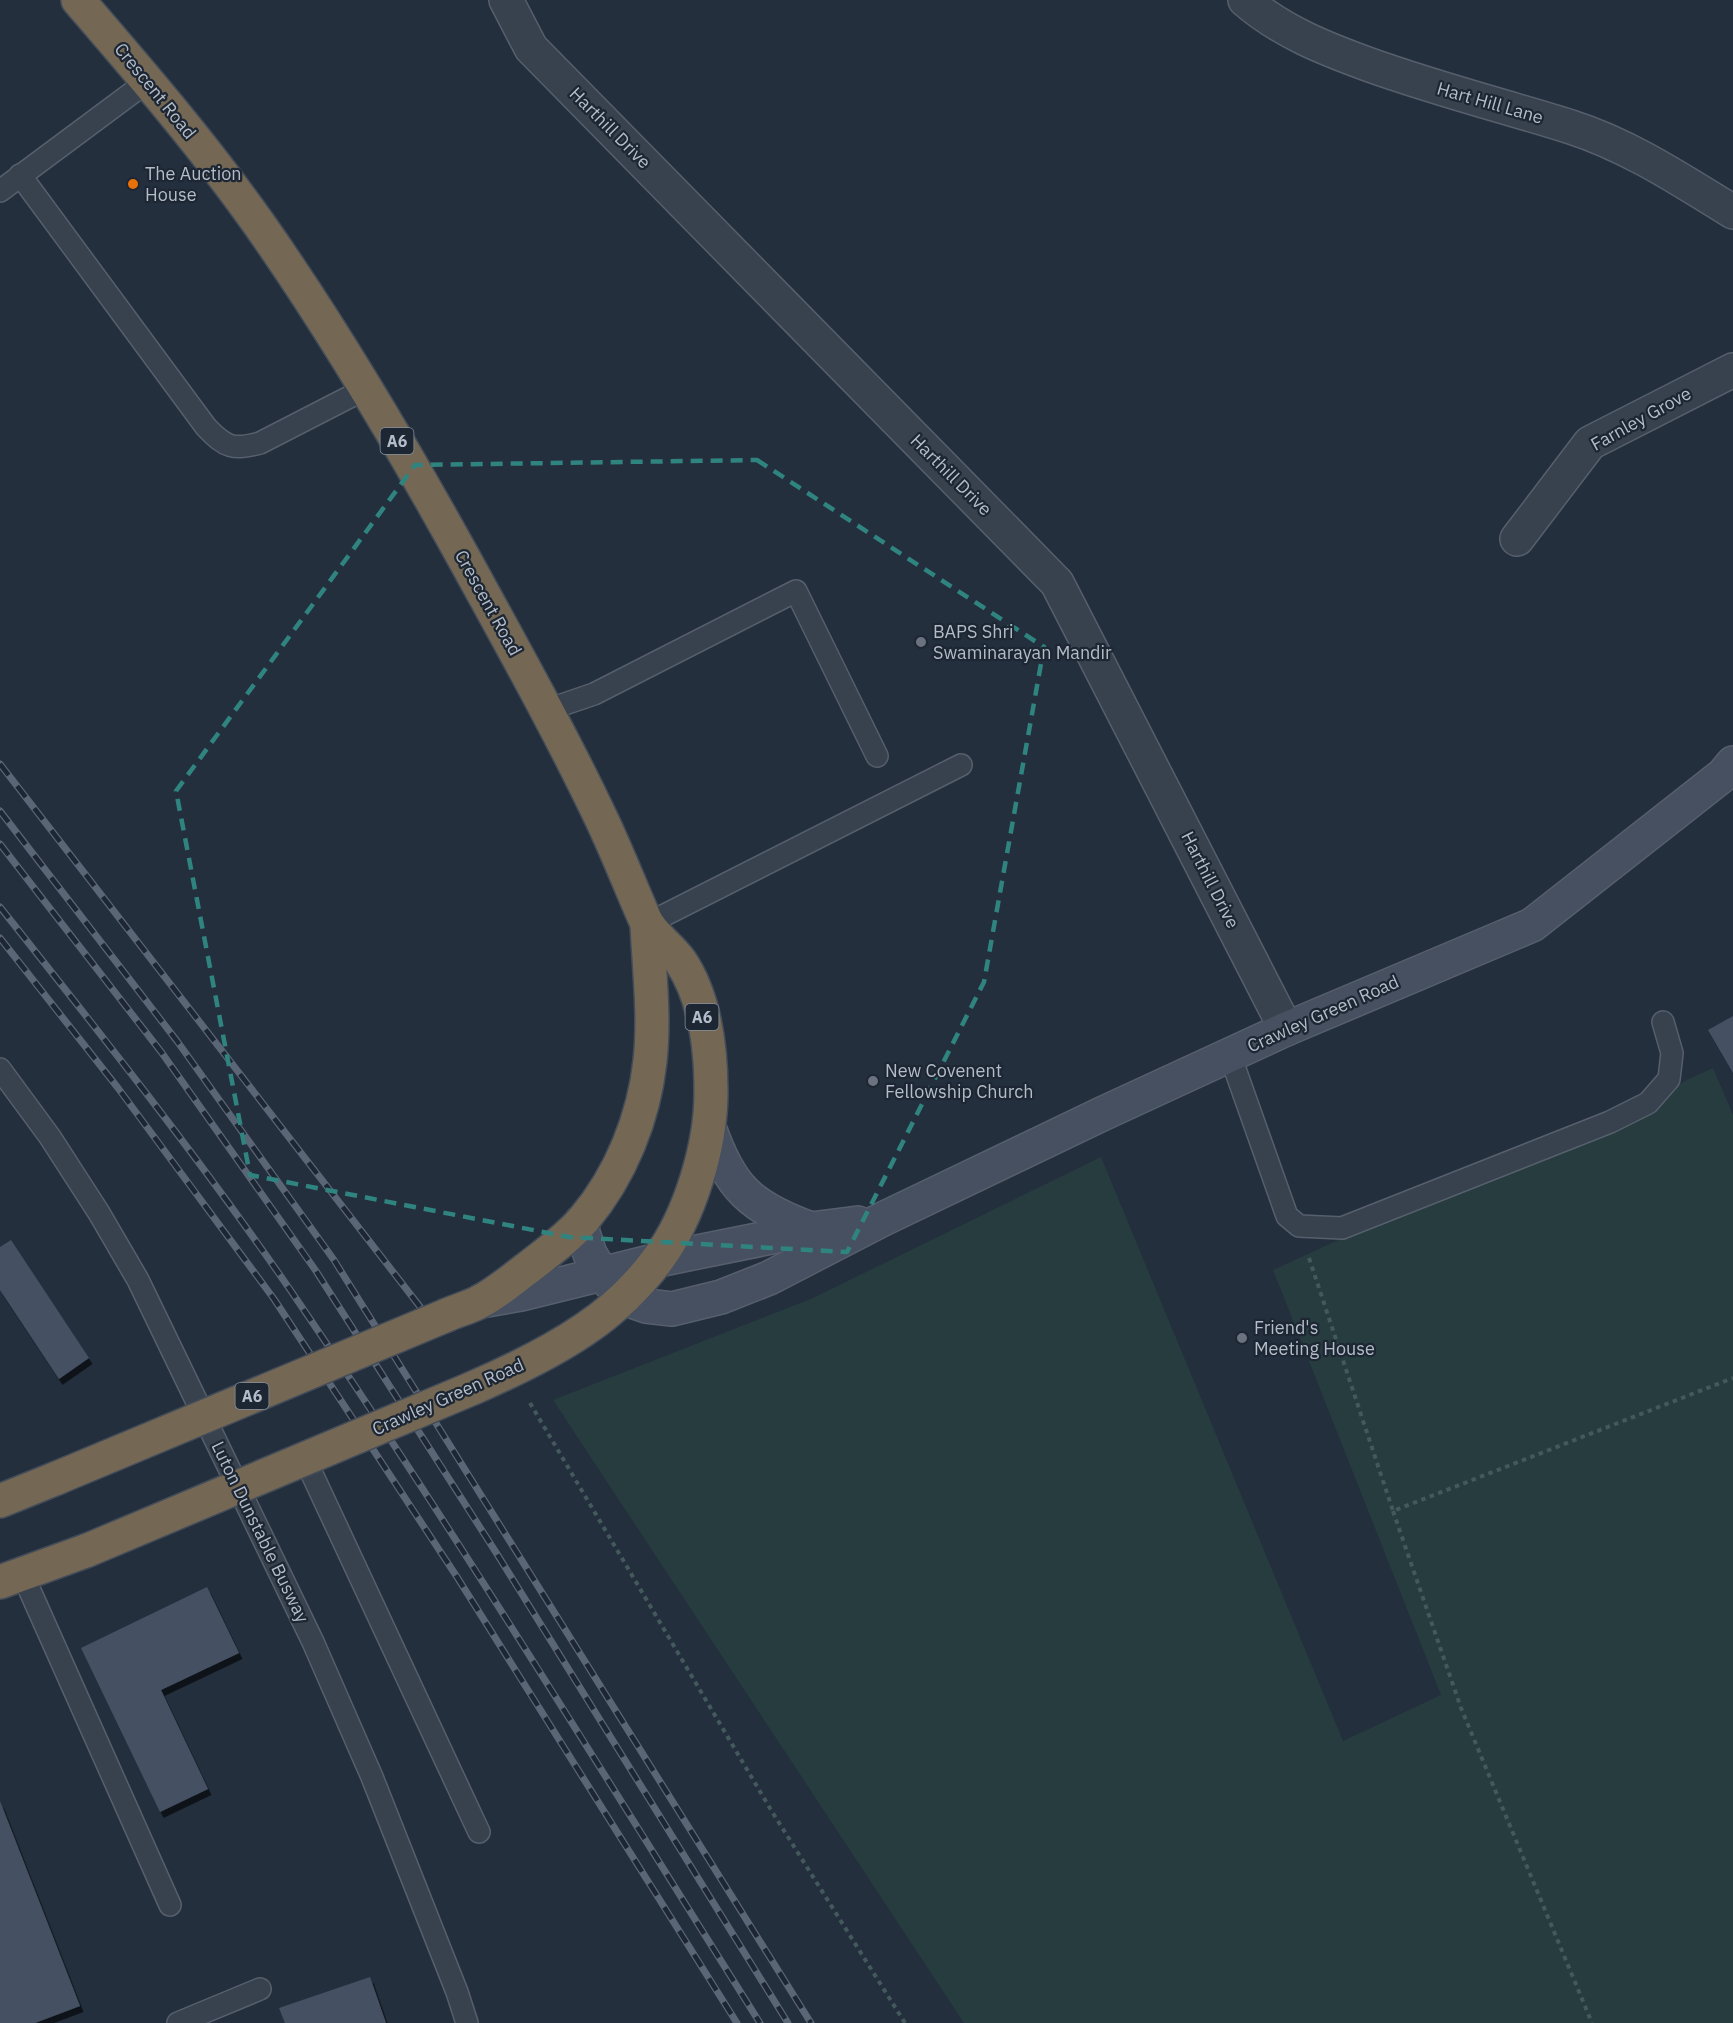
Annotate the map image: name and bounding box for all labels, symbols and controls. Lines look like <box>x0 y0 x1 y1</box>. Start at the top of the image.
street label: Crescent Road <box>110 38 201 144</box>
street label: Hart Hill Lane <box>1434 76 1546 129</box>
street label: Harthill Drive <box>565 82 656 173</box>
place label: The Auction House <box>145 162 242 206</box>
marker: The Auction House <box>126 177 140 191</box>
street label: Farnley Grove <box>1587 381 1695 456</box>
road number: A6 <box>380 428 414 454</box>
street label: Harthill Drive <box>906 429 997 520</box>
street label: Crescent Road <box>450 546 527 660</box>
place label: BAPS Shri Swaminarayan Mandir <box>933 620 1112 664</box>
marker: BAPS Shri Swaminarayan Mandir <box>914 635 928 649</box>
street label: Harthill Drive <box>1176 827 1245 932</box>
street label: Crawley Green Road <box>1243 970 1402 1057</box>
road number: A6 <box>686 1004 718 1030</box>
place label: New Covenent Fellowship Church <box>885 1059 1034 1103</box>
marker: New Covenent Fellowship Church <box>866 1074 880 1088</box>
place label: Friend's Meeting House <box>1254 1316 1375 1360</box>
marker: Friend's Meeting House <box>1235 1331 1249 1345</box>
street label: Crawley Green Road <box>368 1353 527 1440</box>
road number: A6 <box>236 1383 268 1409</box>
street label: Luton Dunstable Busway <box>206 1437 314 1626</box>

